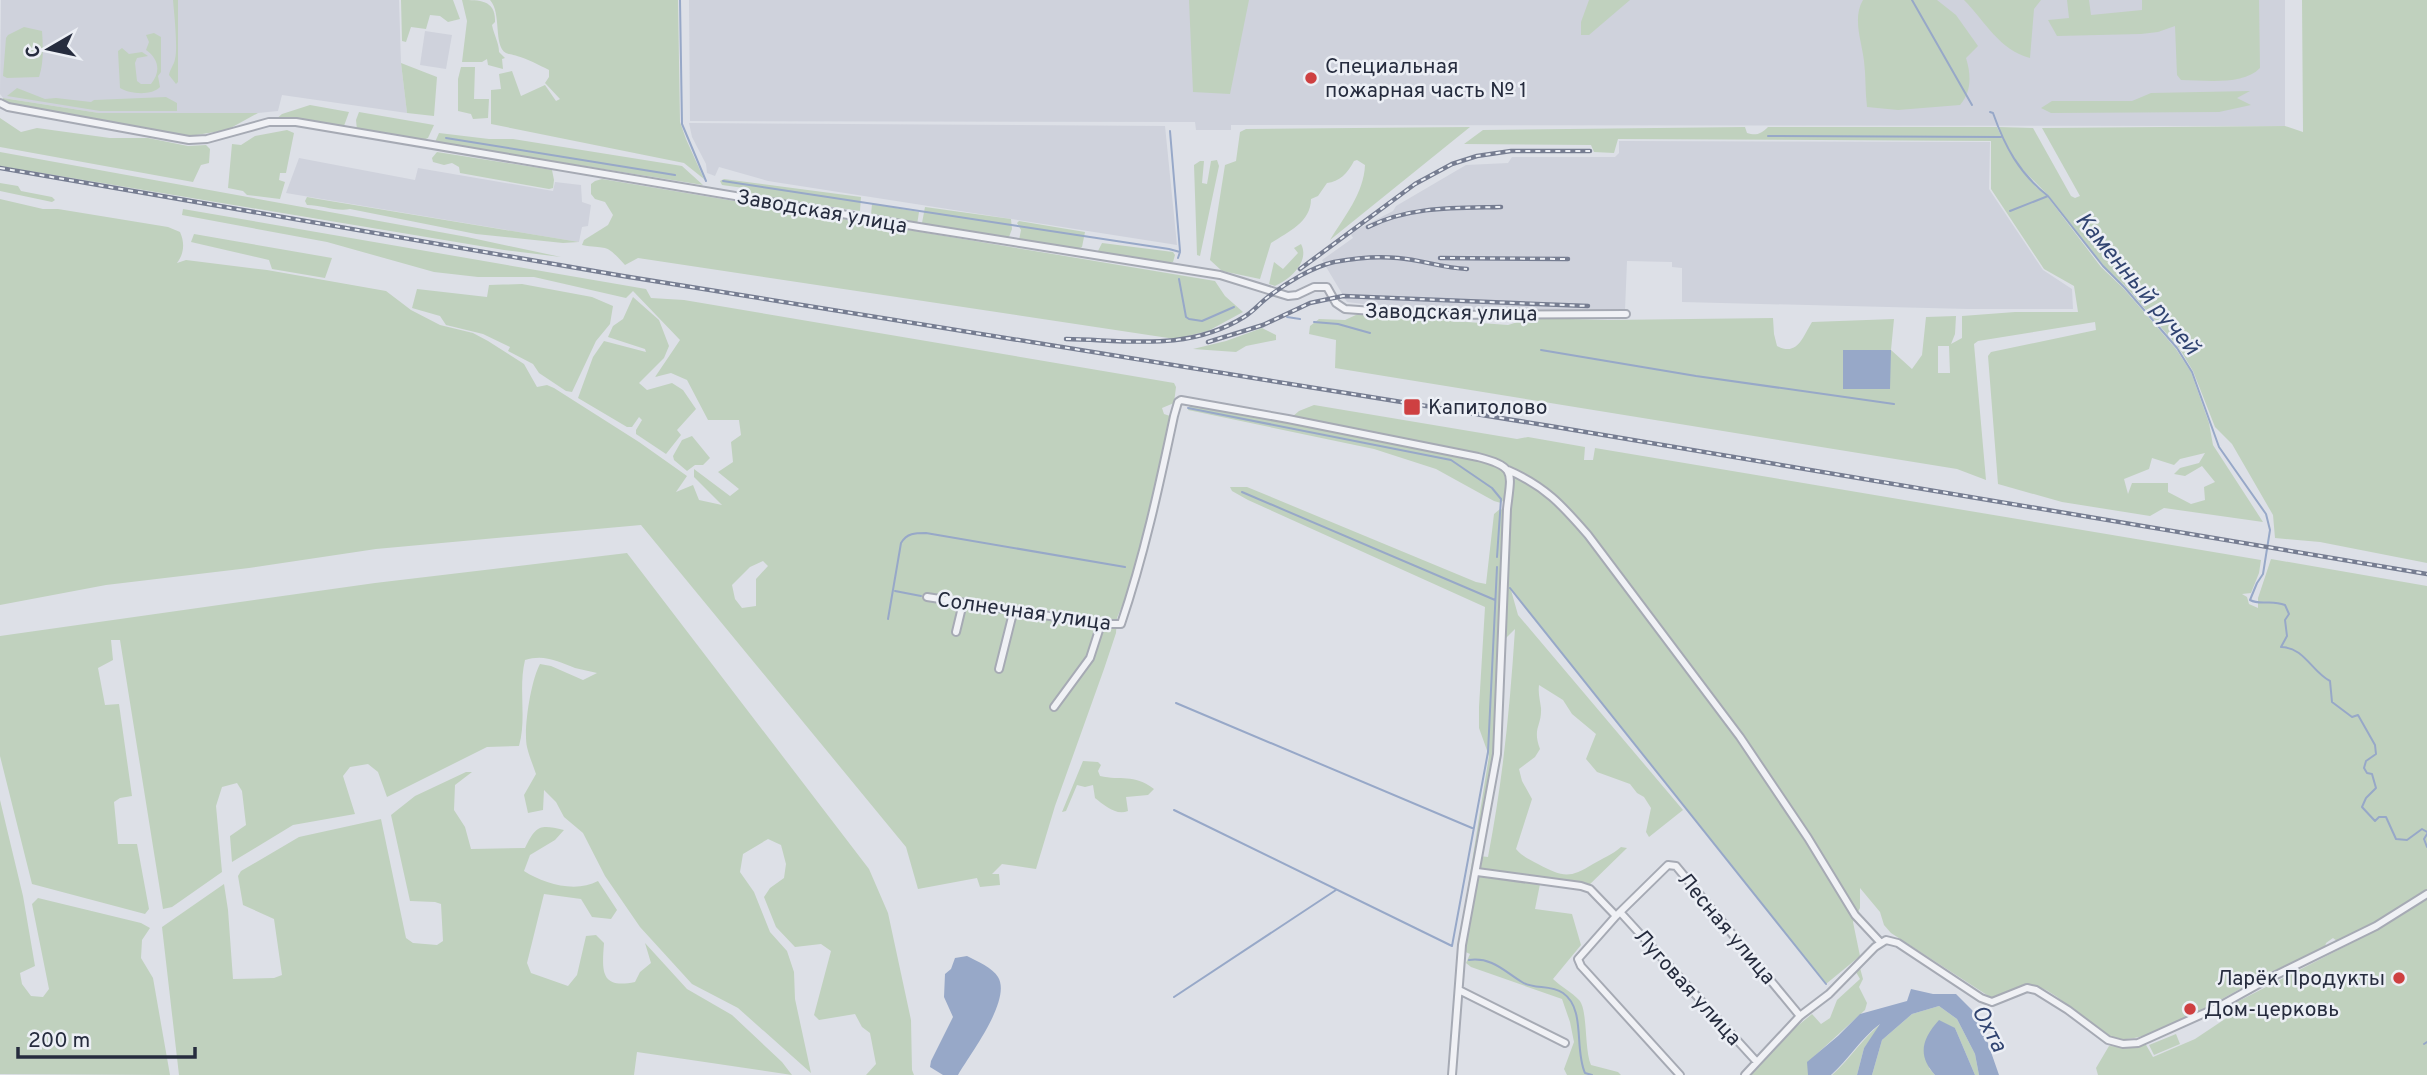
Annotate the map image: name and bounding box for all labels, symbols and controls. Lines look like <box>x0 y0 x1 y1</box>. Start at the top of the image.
north arrow <box>14 14 84 84</box>
text: С <box>21 43 47 59</box>
place label: Специальная пожарная часть № 1 <box>1325 54 1527 105</box>
marker: Специальная пожарная часть № 1 <box>1303 70 1319 86</box>
street label: Заводская улица <box>734 184 909 241</box>
water label: Каменный ручей <box>2068 207 2205 363</box>
street label: Заводская улица <box>1364 298 1538 329</box>
place label: Капитолово <box>1428 395 1547 422</box>
marker: Капитолово <box>1402 397 1422 417</box>
street label: Солнечная улица <box>935 587 1113 638</box>
street label: Лесная улица <box>1671 867 1781 991</box>
street label: Луговая улица <box>1627 924 1747 1052</box>
place label: Ларёк Продукты <box>2216 966 2385 993</box>
marker: Ларёк Продукты <box>2391 970 2407 986</box>
place label: Дом-церковь <box>2204 997 2339 1024</box>
water label: Охта <box>1963 1001 2012 1058</box>
marker: Дом-церковь <box>2182 1001 2198 1017</box>
scale bar <box>18 1016 194 1060</box>
text: 200 m <box>28 1028 90 1055</box>

